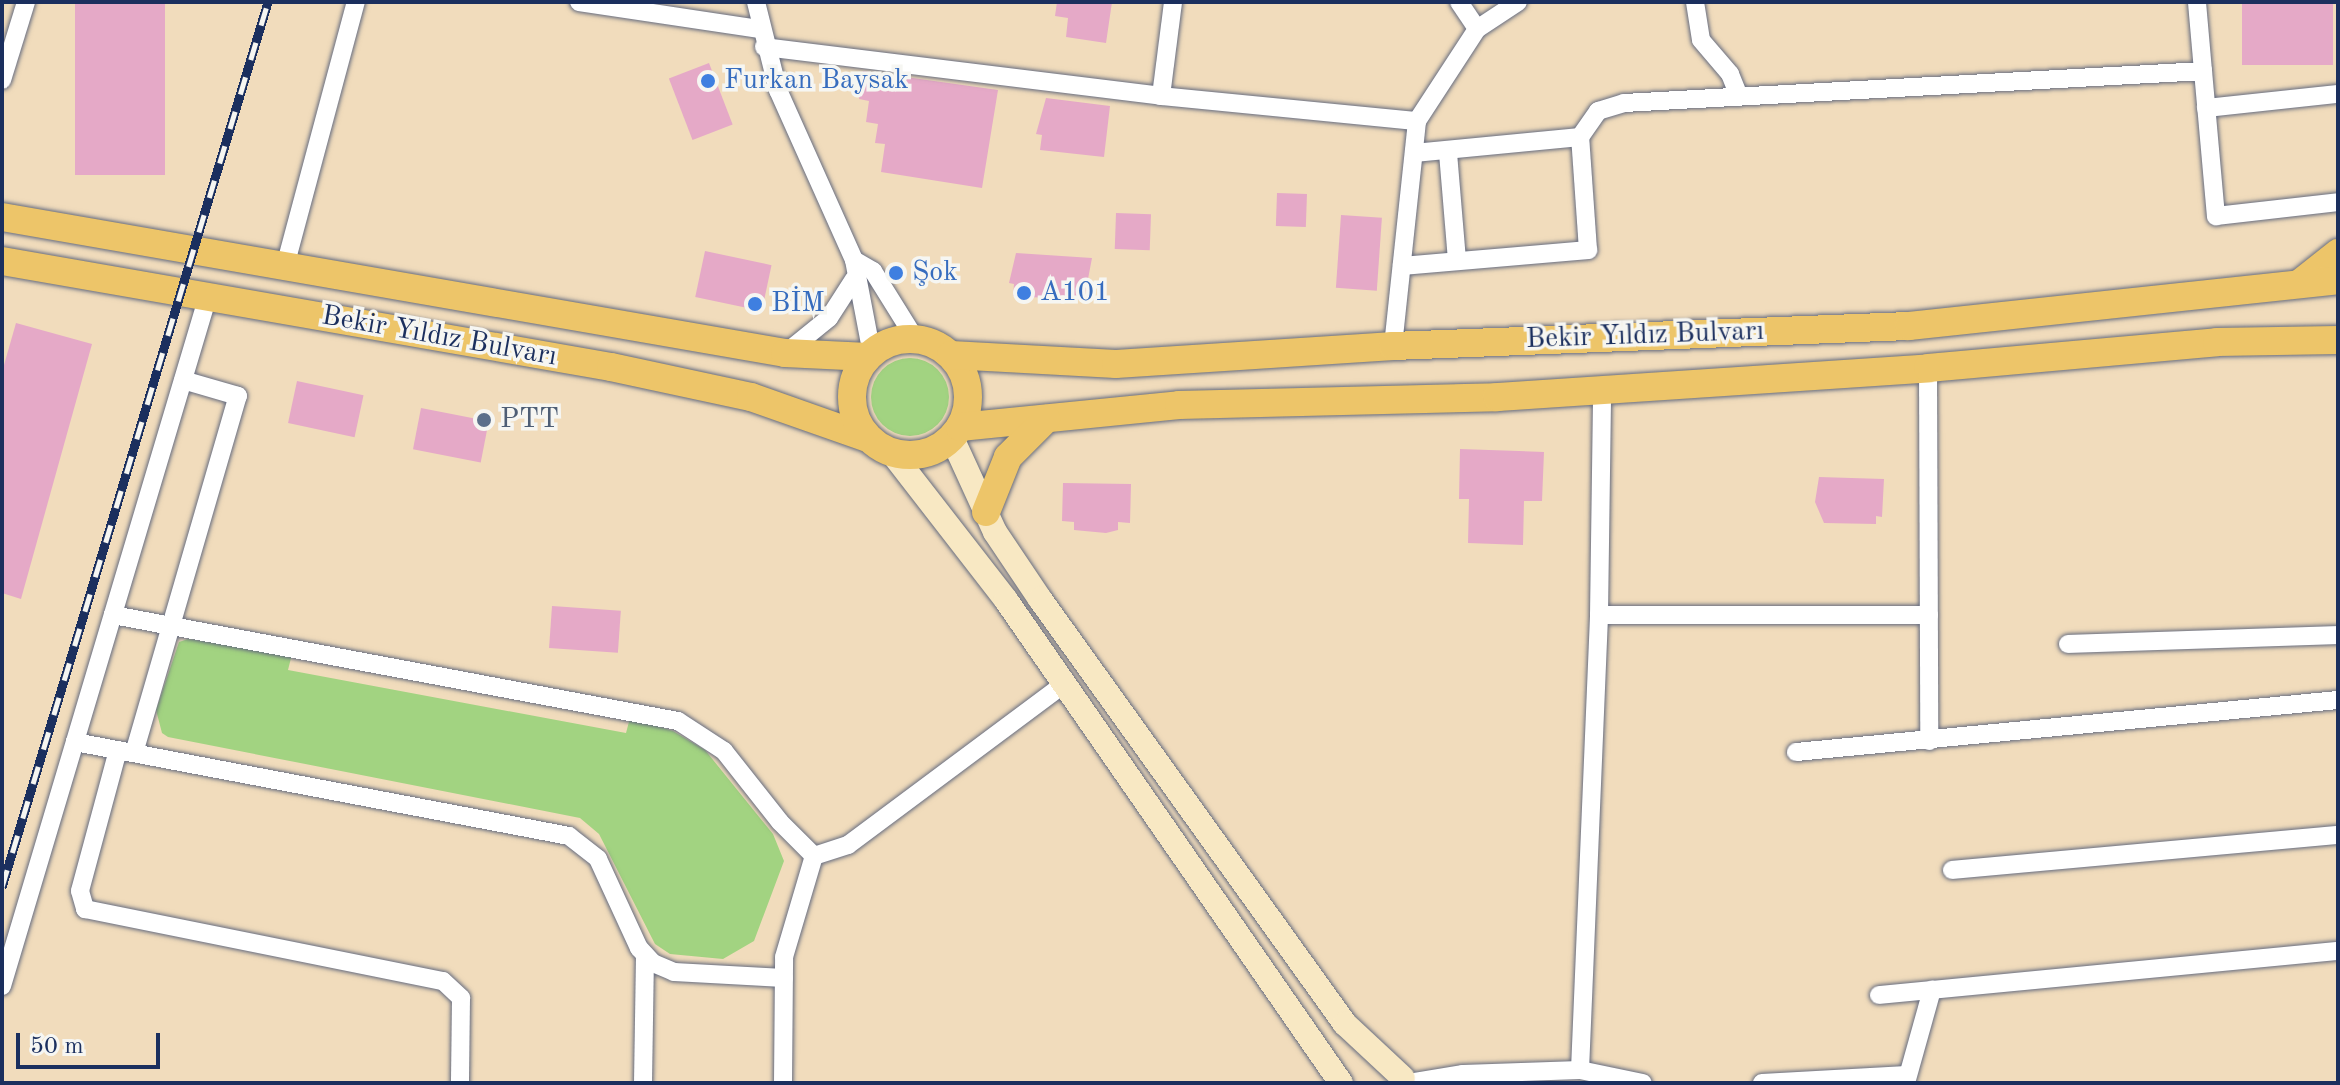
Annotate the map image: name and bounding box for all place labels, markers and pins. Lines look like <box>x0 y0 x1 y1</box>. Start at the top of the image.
place label: Furkan Baysak <box>724 64 909 98</box>
marker: Furkan Baysak <box>699 72 717 90</box>
place label: Şok <box>912 256 958 290</box>
marker: Şok <box>887 264 905 282</box>
place label: A101 <box>1040 276 1110 310</box>
marker: A101 <box>1015 284 1033 302</box>
place label: BİM <box>771 287 825 321</box>
marker: BİM <box>746 295 764 313</box>
place label: PTT <box>500 403 559 437</box>
marker: PTT <box>475 411 493 429</box>

